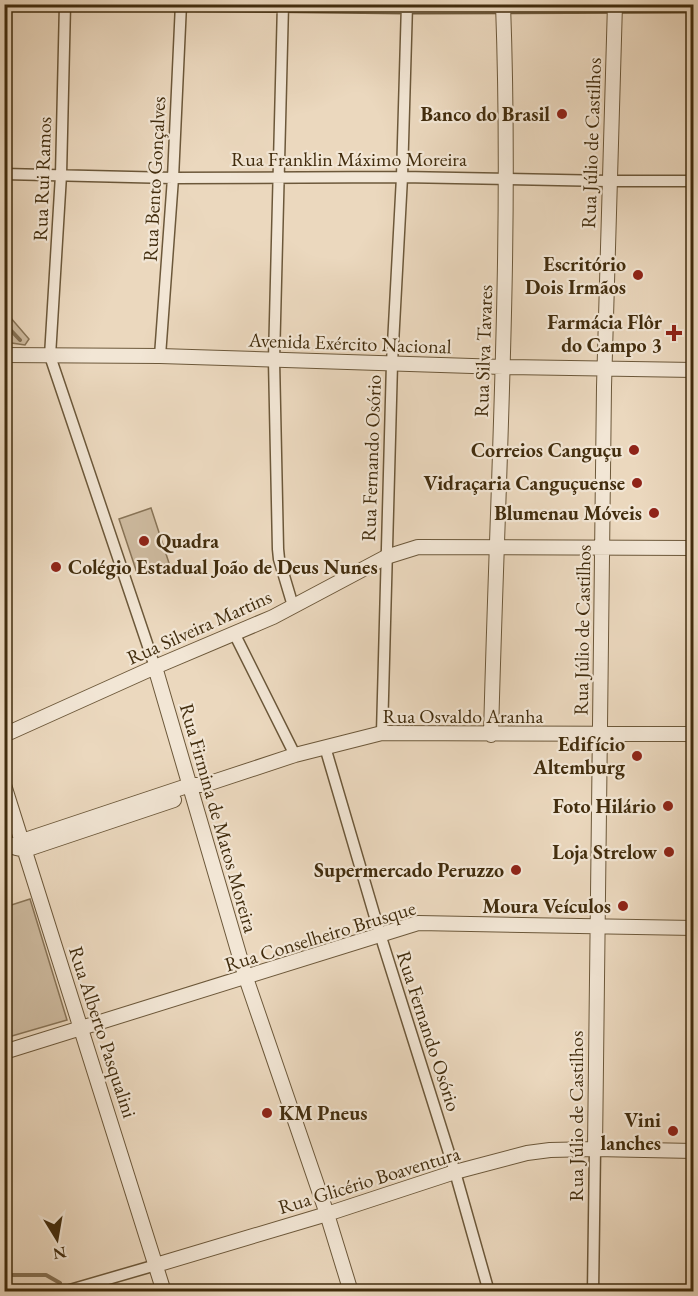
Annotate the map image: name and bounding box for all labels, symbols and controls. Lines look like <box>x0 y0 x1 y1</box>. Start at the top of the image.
street label: Rua Júlio de Castilhos <box>575 57 607 229</box>
street label: Rua Bento Gonçalves <box>137 96 171 262</box>
place label: Banco do Brasil <box>421 101 550 127</box>
marker: Banco do Brasil <box>555 107 569 121</box>
street label: Rua Rui Ramos <box>27 116 57 242</box>
street label: Rua Franklin Máximo Moreira <box>231 146 467 172</box>
place label: Escritório Dois Irmãos <box>525 251 626 300</box>
marker: Escritório Dois Irmãos <box>631 268 645 282</box>
street label: Rua Silva Tavares <box>468 284 498 418</box>
place label: Farmácia Flôr do Campo 3 <box>547 309 663 358</box>
street label: Avenida Exército Nacional <box>247 326 452 360</box>
marker: Farmácia Flôr do Campo 3 <box>667 326 681 340</box>
street label: Rua Fernando Osório <box>355 374 387 542</box>
place label: Correios Canguçu <box>471 437 622 463</box>
marker: Correios Canguçu <box>627 443 641 457</box>
place label: Vidraçaria Canguçuense <box>424 470 625 496</box>
marker: Vidraçaria Canguçuense <box>630 476 644 490</box>
place label: Blumenau Móveis <box>494 500 642 526</box>
marker: Blumenau Móveis <box>647 506 661 520</box>
place label: Quadra <box>156 528 219 554</box>
marker: Quadra <box>137 534 151 548</box>
street label: Rua Júlio de Castilhos <box>568 544 596 716</box>
place label: Colégio Estadual João de Deus Nunes <box>68 554 378 580</box>
marker: Colégio Estadual João de Deus Nunes <box>49 560 63 574</box>
street label: Rua Silveira Martins <box>123 583 275 671</box>
street label: Rua Firmina de Matos Moreira <box>174 700 264 936</box>
street label: Rua Osvaldo Aranha <box>382 703 544 729</box>
place label: Edifício Altemburg <box>532 731 626 780</box>
marker: Edifício Altemburg <box>630 749 644 763</box>
place label: Foto Hilário <box>553 793 656 819</box>
marker: Foto Hilário <box>661 799 675 813</box>
place label: Loja Strelow <box>552 839 657 865</box>
marker: Loja Strelow <box>662 845 676 859</box>
place label: Supermercado Peruzzo <box>314 857 504 883</box>
marker: Supermercado Peruzzo <box>509 863 523 877</box>
place label: Moura Veículos <box>482 893 611 919</box>
street label: Rua Conselheiro Brusque <box>221 895 419 977</box>
marker: Moura Veículos <box>616 899 630 913</box>
street label: Rua Alberto Pasqualini <box>63 943 143 1121</box>
street label: Rua Fernando Osório <box>391 948 467 1115</box>
street label: Rua Júlio de Castilhos <box>563 1031 589 1201</box>
place label: KM Pneus <box>279 1100 367 1126</box>
marker: KM Pneus <box>260 1106 274 1120</box>
place label: Vini lanches <box>600 1107 661 1156</box>
marker: Vini lanches <box>666 1124 680 1138</box>
street label: Rua Glicério Boaventura <box>275 1140 463 1220</box>
north arrow <box>27 1209 87 1269</box>
text: N <box>51 1242 68 1265</box>

